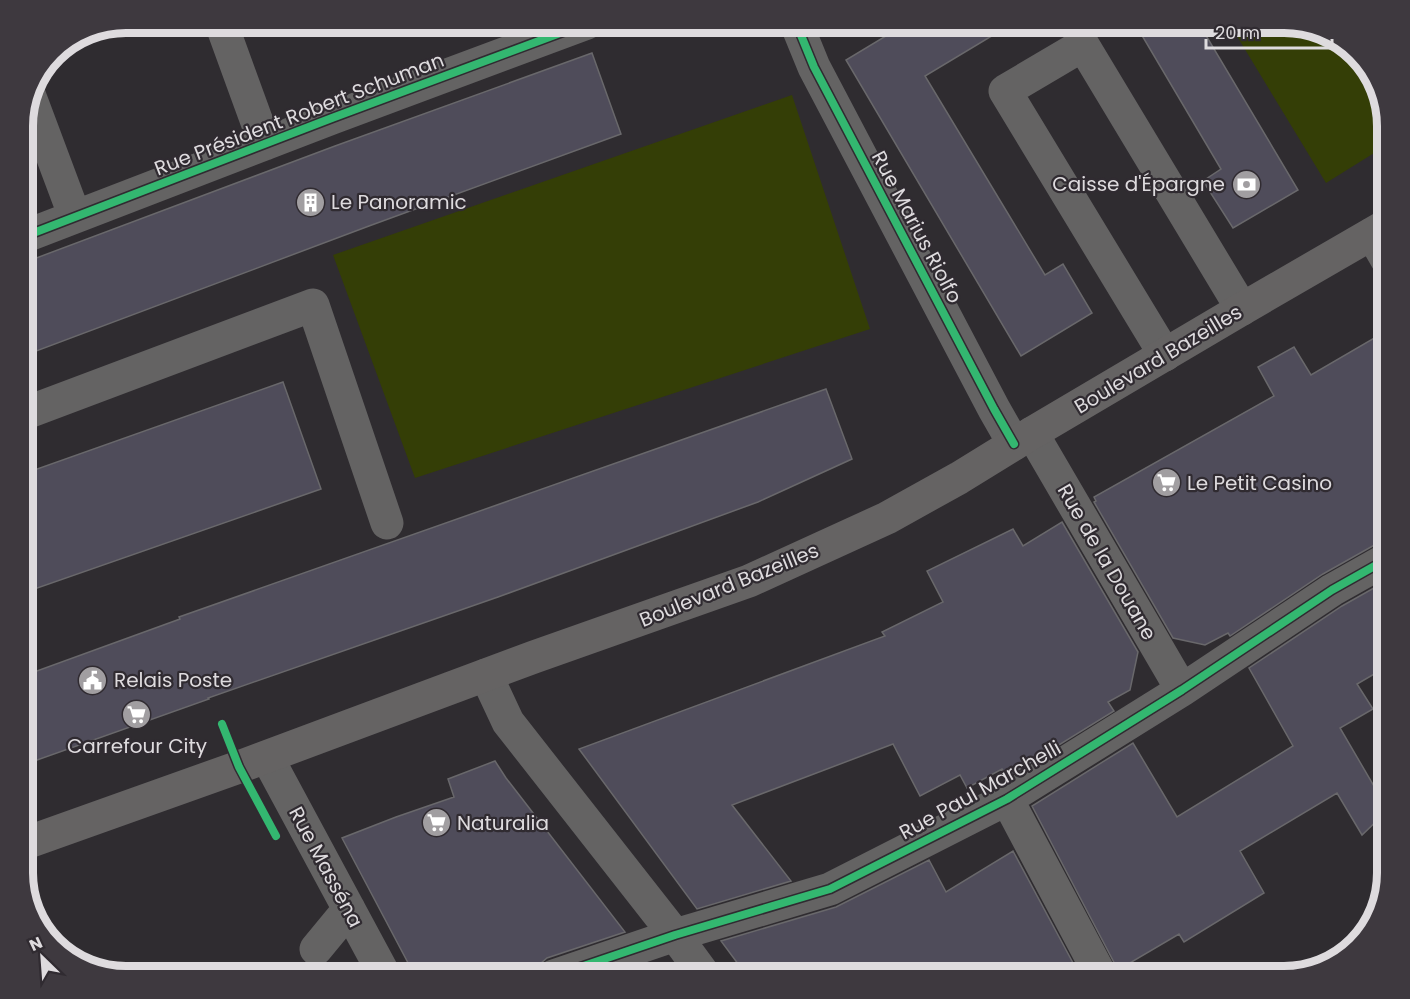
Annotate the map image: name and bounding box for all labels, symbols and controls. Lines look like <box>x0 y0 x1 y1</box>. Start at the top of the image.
scale bar <box>1206 12 1332 50</box>
text: 20 m <box>1215 20 1260 45</box>
street label: Rue Président Robert Schuman <box>150 46 448 182</box>
street label: Rue Marius Riolfo <box>865 146 969 308</box>
bank icon: Caisse d'Épargne <box>1230 168 1262 200</box>
place label: Caisse d'Épargne <box>1052 170 1225 198</box>
building icon: Le Panoramic <box>294 186 326 218</box>
place label: Le Panoramic <box>331 188 467 216</box>
street label: Boulevard Bazeilles <box>1069 298 1247 420</box>
supermarket icon: Le Petit Casino <box>1150 467 1182 499</box>
place label: Le Petit Casino <box>1187 469 1332 497</box>
street label: Rue de la Douane <box>1051 479 1163 645</box>
street label: Boulevard Bazeilles <box>635 536 823 634</box>
public building icon: Relais Poste <box>77 664 109 696</box>
place label: Relais Poste <box>114 666 232 694</box>
supermarket icon: Carrefour City <box>121 699 153 731</box>
place label: Carrefour City <box>67 732 207 760</box>
street label: Rue Paul Marchelli <box>894 734 1066 846</box>
street label: Rue Masséna <box>282 802 370 932</box>
supermarket icon: Naturalia <box>420 807 452 839</box>
place label: Naturalia <box>457 809 549 837</box>
north arrow <box>12 927 72 987</box>
text: N <box>26 931 46 957</box>

